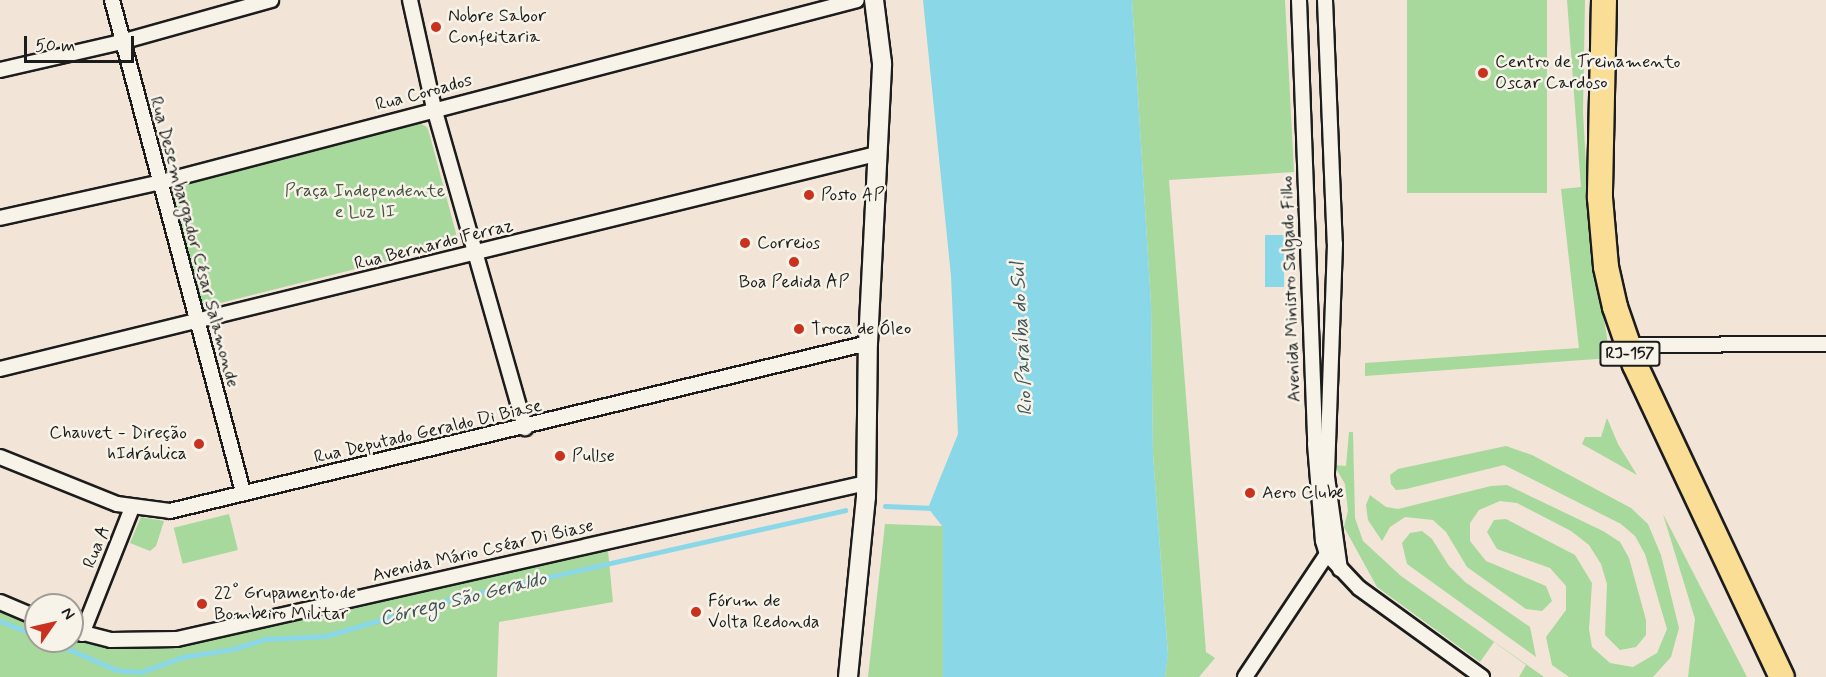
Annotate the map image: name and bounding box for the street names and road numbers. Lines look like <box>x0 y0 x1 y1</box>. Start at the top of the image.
street label: Rua Coroados <box>373 70 475 116</box>
street label: Rua Desembargador César Salamonde <box>145 95 243 389</box>
street label: Avenida Ministro Salgado Filho <box>1276 175 1306 403</box>
street label: Rua Bernardo Ferraz <box>353 215 515 275</box>
road number: RJ-157 <box>1598 341 1662 367</box>
street label: Rua Deputado Geraldo Di Biase <box>314 396 542 468</box>
street label: Avenida Mário Cséar Di Biase <box>371 515 595 587</box>
street label: Rua A <box>79 523 115 571</box>

